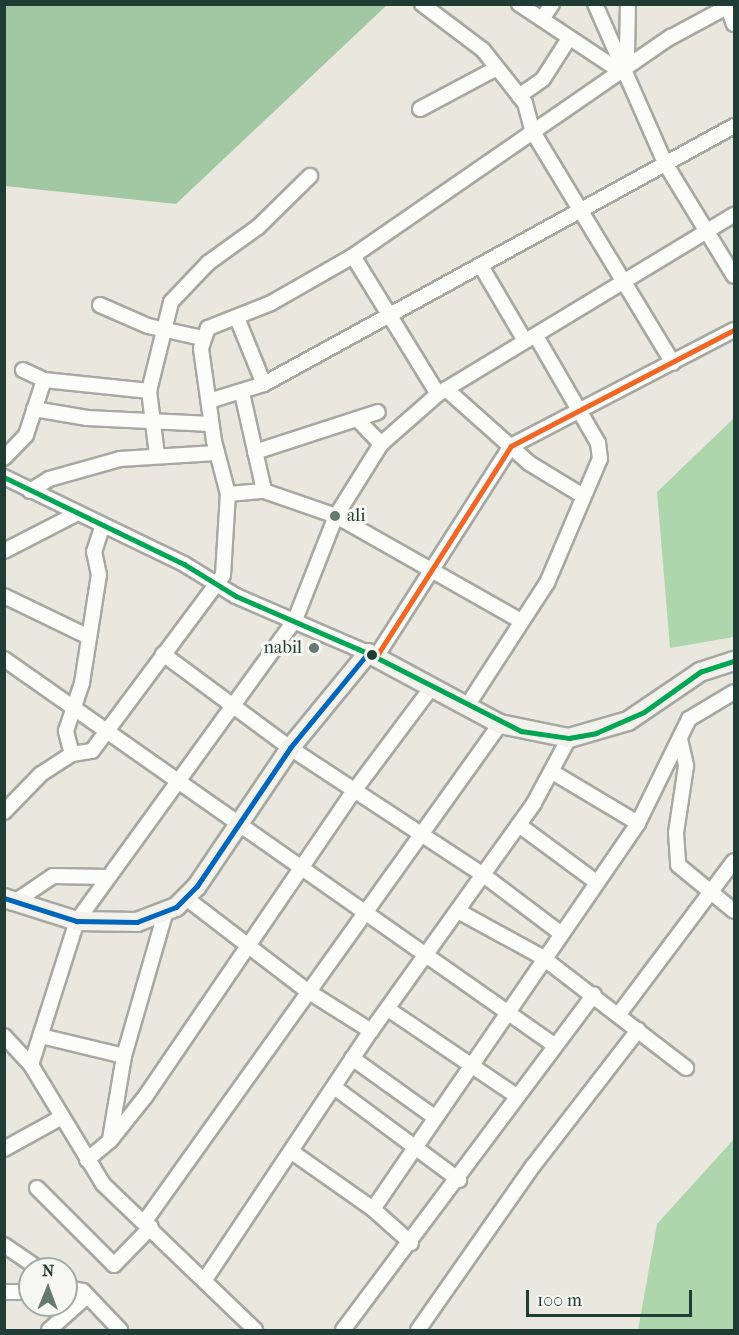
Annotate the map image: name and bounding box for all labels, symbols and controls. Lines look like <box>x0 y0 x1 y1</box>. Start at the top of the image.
place label: ali <box>347 505 366 527</box>
marker: ali <box>328 509 342 523</box>
place label: nabil <box>264 637 302 659</box>
marker: nabil <box>307 641 321 655</box>
unlabelled marker <box>366 649 378 661</box>
north arrow <box>18 1257 78 1317</box>
text: N <box>42 1261 55 1280</box>
scale bar <box>529 1278 696 1316</box>
text: 100 m <box>537 1290 582 1311</box>

